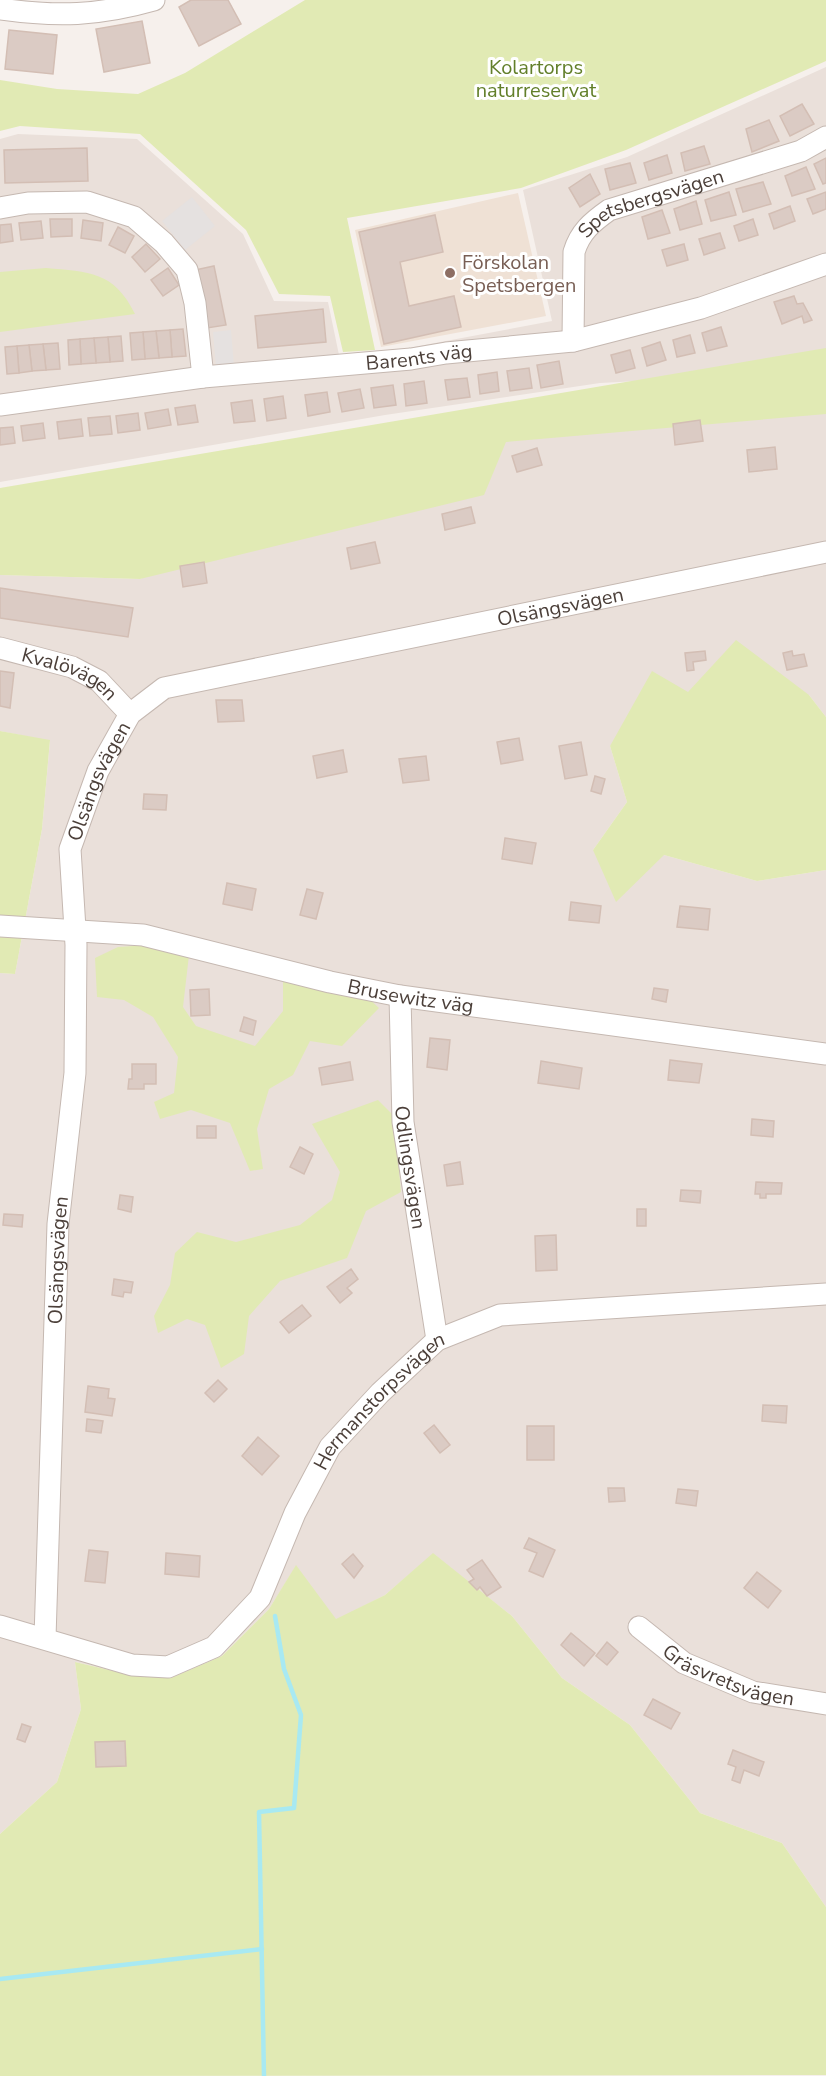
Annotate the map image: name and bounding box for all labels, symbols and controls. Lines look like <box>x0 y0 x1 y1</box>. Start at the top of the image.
park label: Kolartorps naturreservat <box>476 54 597 104</box>
street label: Spetsbergsvägen <box>571 162 727 243</box>
place label: Förskolan Spetsbergen <box>462 249 576 299</box>
marker: Förskolan Spetsbergen <box>443 266 457 280</box>
street label: Barents väg <box>365 337 474 376</box>
street label: Olsängsvägen <box>495 580 626 633</box>
street label: Kvalövägen <box>19 641 124 706</box>
street label: Olsängsvägen <box>60 716 137 845</box>
street label: Brusewitz väg <box>345 972 475 1019</box>
street label: Odlingsvägen <box>389 1105 433 1231</box>
street label: Olsängsvägen <box>41 1195 75 1325</box>
street label: Hermanstorpsvägen <box>307 1325 449 1474</box>
street label: Gräsvretsvägen <box>657 1638 796 1712</box>

